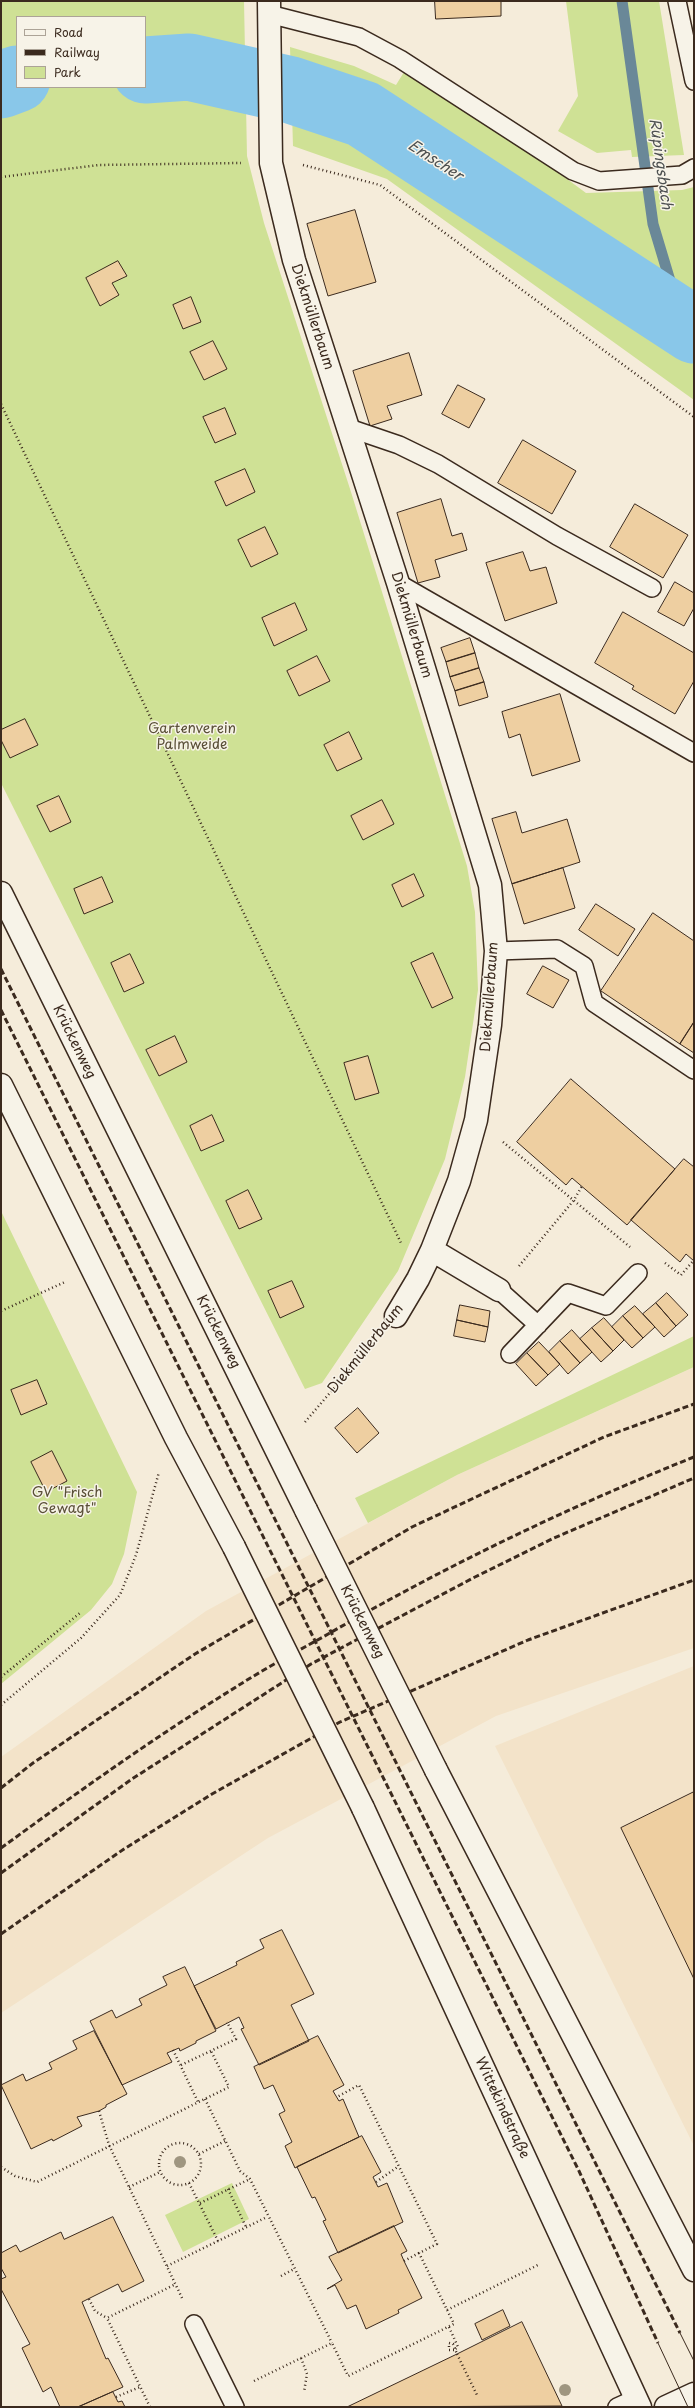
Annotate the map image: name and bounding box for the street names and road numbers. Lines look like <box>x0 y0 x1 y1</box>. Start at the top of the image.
street label: Diekmüllerbaum <box>287 262 337 372</box>
street label: Diekmüllerbaum <box>387 570 435 680</box>
street label: Diekmüllerbaum <box>478 941 502 1053</box>
street label: Krückenweg <box>49 1002 99 1082</box>
street label: Krückenweg <box>192 1292 244 1372</box>
street label: Diekmüllerbaum <box>325 1301 407 1397</box>
street label: Krückenweg <box>336 1582 388 1662</box>
street label: Wittekindstraße <box>471 2055 533 2161</box>

